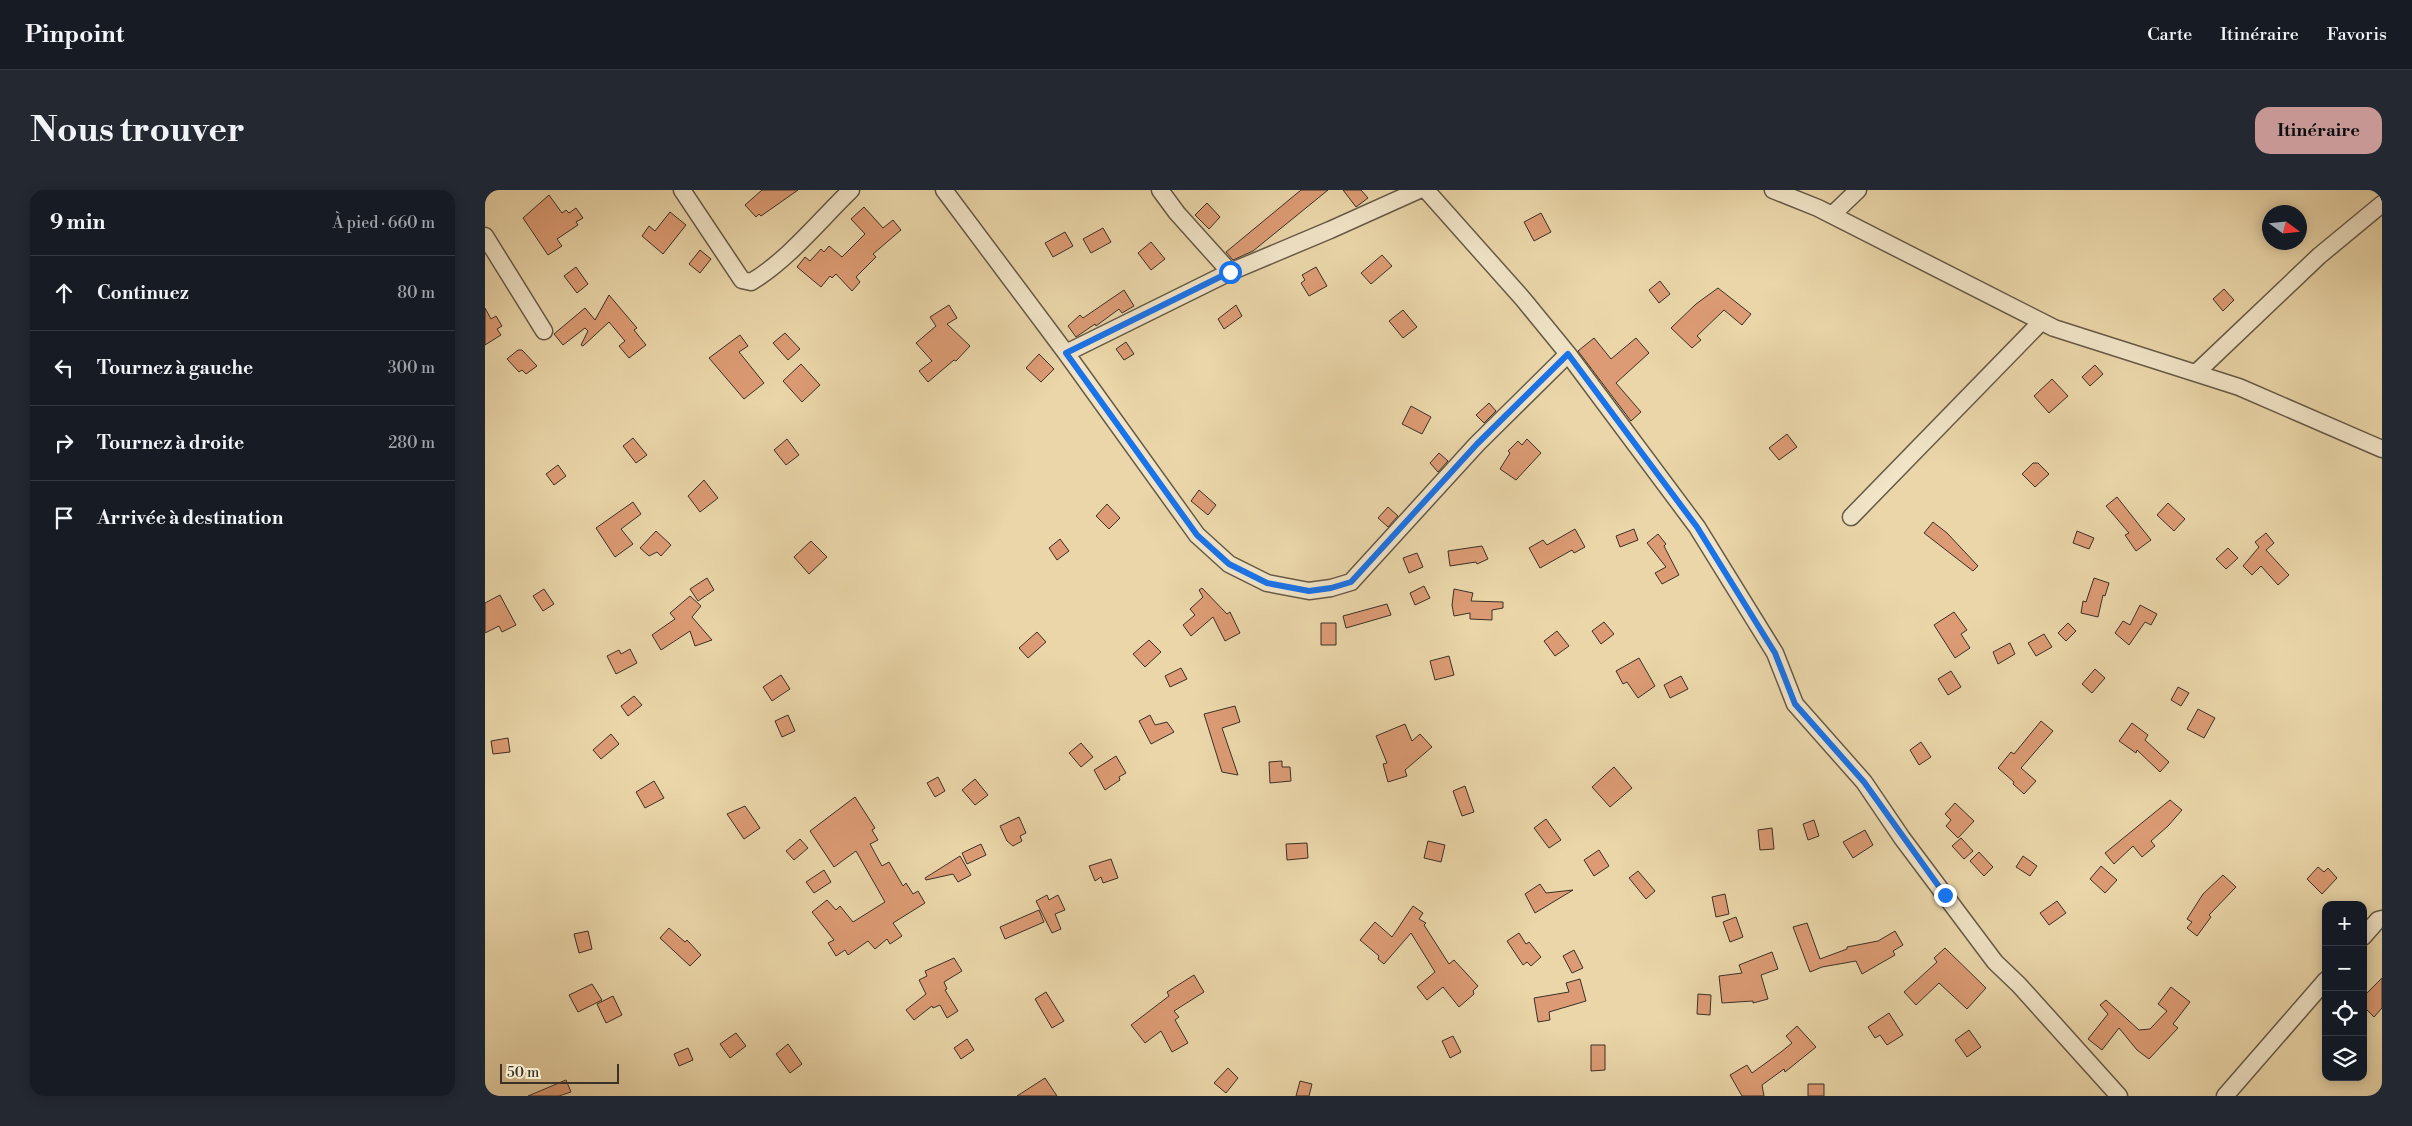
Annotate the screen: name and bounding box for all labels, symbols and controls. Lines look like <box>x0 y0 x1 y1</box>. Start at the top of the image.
text: Pinpoint <box>25 20 124 50</box>
text: Carte <box>2147 23 2192 46</box>
text: Itinéraire <box>2220 23 2299 46</box>
text: Favoris <box>2327 23 2387 46</box>
button: Itinéraire <box>2255 107 2382 154</box>
text: Nous trouver <box>30 109 245 152</box>
north arrow <box>2262 205 2307 250</box>
text: 9 min <box>50 210 105 236</box>
text: À pied · 660 m <box>332 213 435 233</box>
route start <box>1219 261 1242 284</box>
icon: ahead <box>50 279 78 307</box>
text: Continuez <box>97 281 189 305</box>
text: 80 m <box>397 283 435 303</box>
icon: left <box>50 354 78 382</box>
text: Tournez à gauche <box>97 356 253 380</box>
text: 300 m <box>388 358 435 378</box>
icon: right <box>50 429 78 457</box>
text: Tournez à droite <box>97 431 244 455</box>
text: 280 m <box>388 433 435 453</box>
icon: arrive <box>50 504 78 532</box>
text: Arrivée à destination <box>97 506 283 530</box>
route end <box>1934 884 1957 907</box>
map controls <box>2322 901 2367 1081</box>
button: + <box>2322 901 2367 946</box>
button: − <box>2322 946 2367 991</box>
button: locate <box>2322 991 2367 1036</box>
button: layers <box>2322 1036 2367 1081</box>
scale bar <box>500 1061 619 1084</box>
text: 50 m <box>507 1064 539 1082</box>

